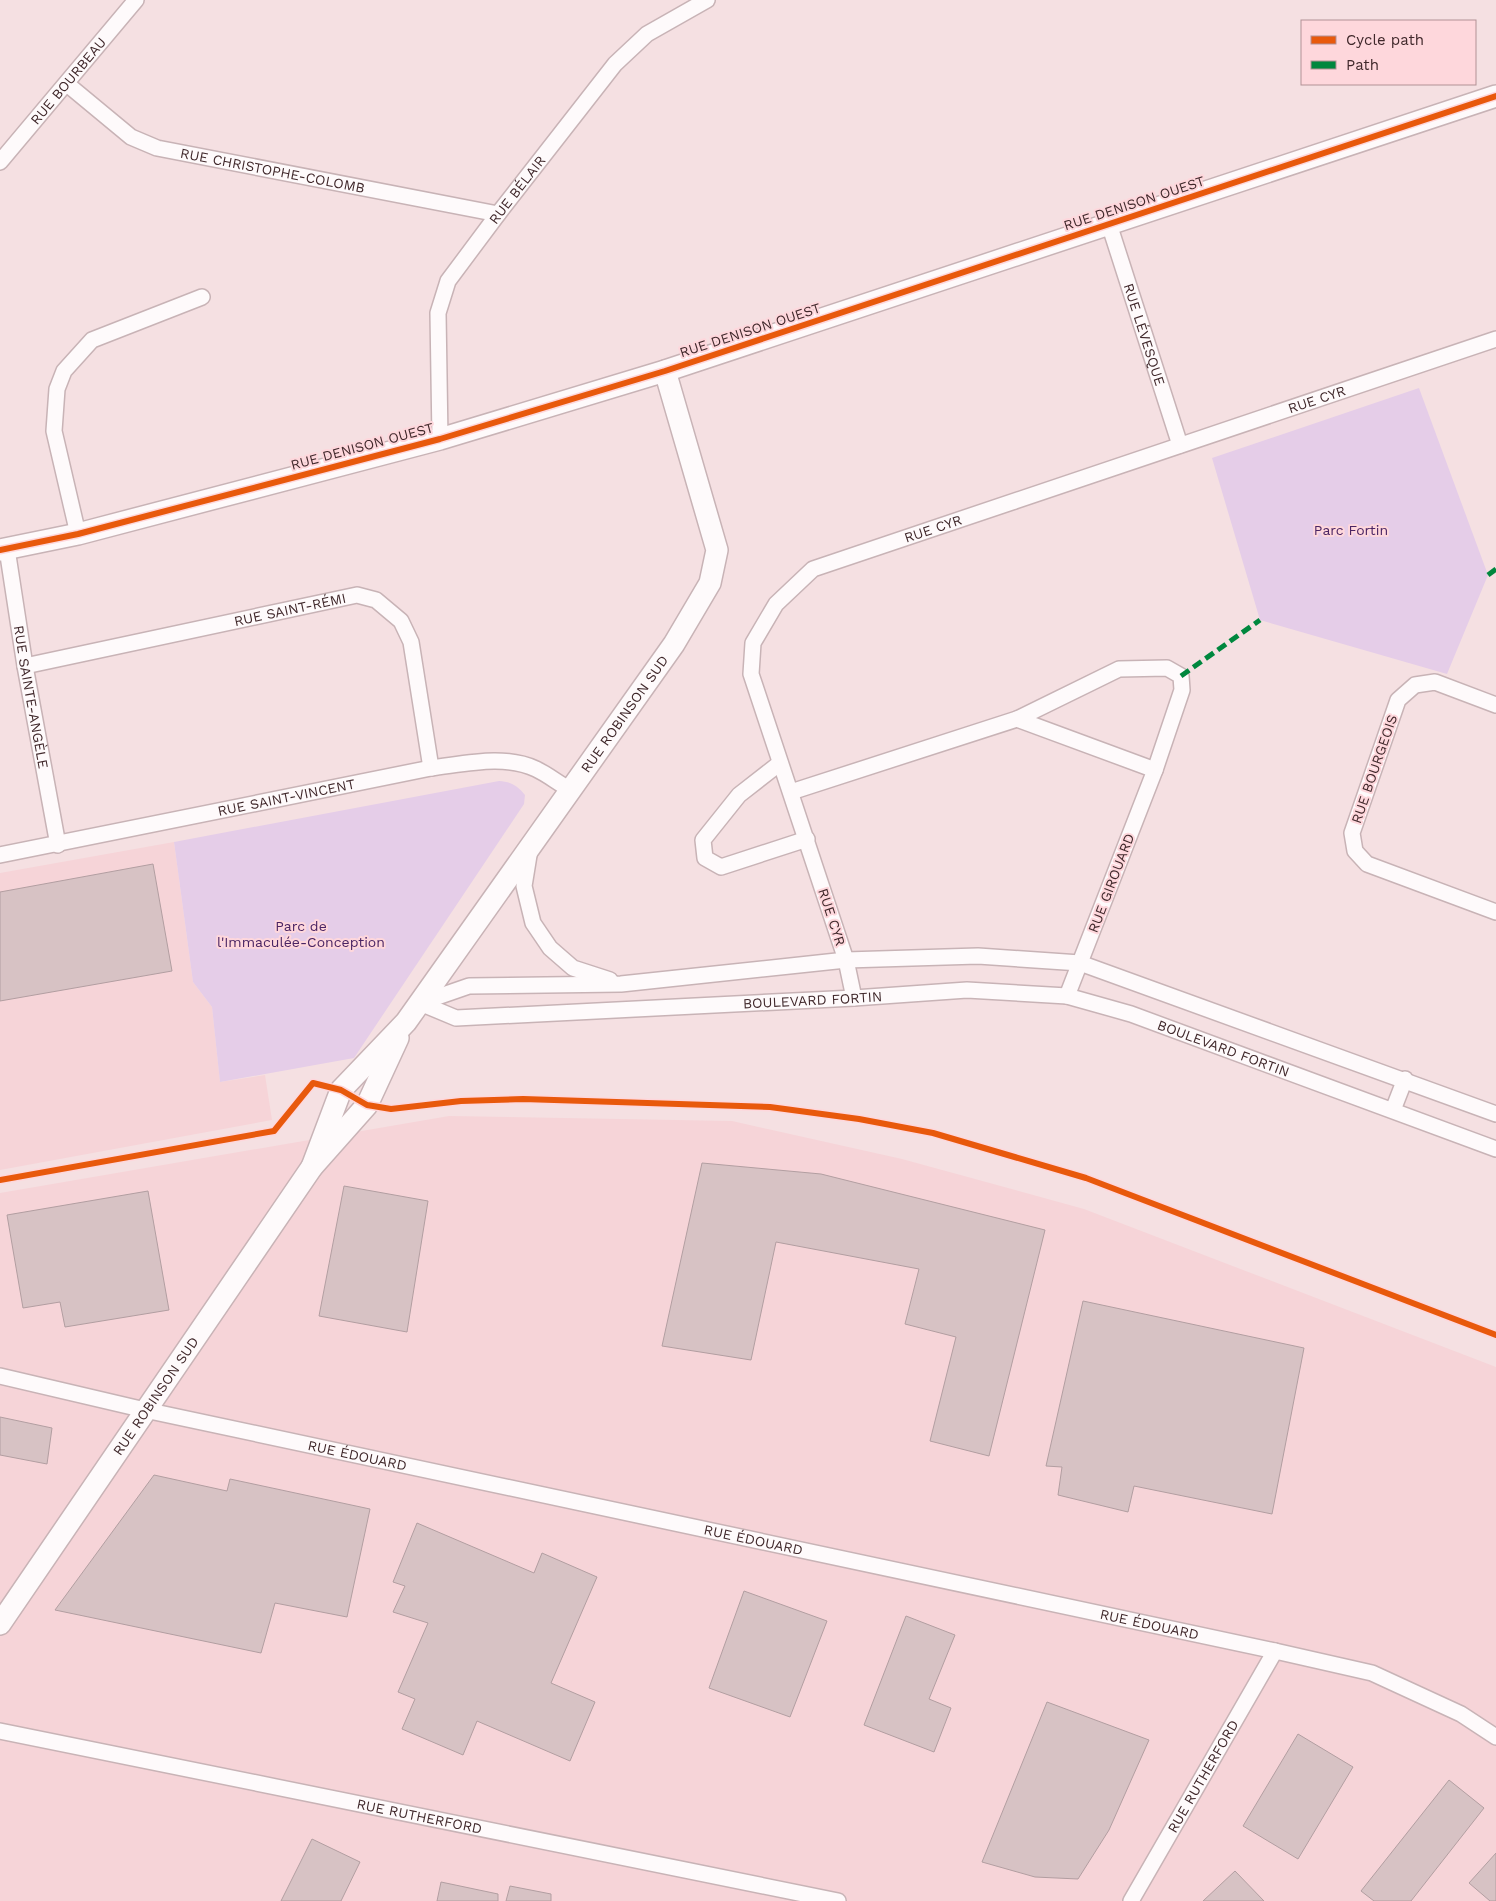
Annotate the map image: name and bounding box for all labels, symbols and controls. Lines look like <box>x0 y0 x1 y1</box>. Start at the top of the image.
legend <box>1301 20 1476 85</box>
text: Cycle path <box>1346 31 1424 49</box>
street label: RUE BOURBEAU <box>27 34 109 128</box>
text: Path <box>1346 56 1379 74</box>
street label: RUE CHRISTOPHE-COLOMB <box>179 145 366 196</box>
street label: RUE BÉLAIR <box>485 152 549 227</box>
street label: RUE DENISON OUEST <box>1062 172 1207 233</box>
street label: RUE LÉVESQUE <box>1121 281 1168 388</box>
street label: RUE DENISON OUEST <box>678 299 823 360</box>
street label: RUE CYR <box>1286 382 1347 416</box>
street label: RUE DENISON OUEST <box>289 419 436 473</box>
street label: RUE CYR <box>902 512 964 546</box>
park label: Parc Fortin <box>1314 522 1388 538</box>
street label: RUE SAINT-RÉMI <box>233 590 348 629</box>
street label: RUE SAINTE-ANGÈLE <box>11 624 52 770</box>
street label: RUE ROBINSON SUD <box>577 652 671 776</box>
street label: RUE BOURGEOIS <box>1348 712 1400 826</box>
street label: RUE SAINT-VINCENT <box>216 775 357 819</box>
street label: RUE GIROUARD <box>1085 831 1137 935</box>
street label: RUE CYR <box>815 886 849 948</box>
park label: Parc de l'Immaculée-Conception <box>217 918 385 950</box>
street label: BOULEVARD FORTIN <box>743 988 883 1012</box>
street label: BOULEVARD FORTIN <box>1155 1017 1292 1080</box>
street label: RUE ROBINSON SUD <box>110 1334 202 1458</box>
street label: RUE ÉDOUARD <box>306 1437 408 1474</box>
street label: RUE ÉDOUARD <box>702 1521 804 1558</box>
street label: RUE ÉDOUARD <box>1099 1606 1200 1643</box>
street label: RUE RUTHERFORD <box>1164 1717 1242 1835</box>
street label: RUE RUTHERFORD <box>355 1796 484 1837</box>

